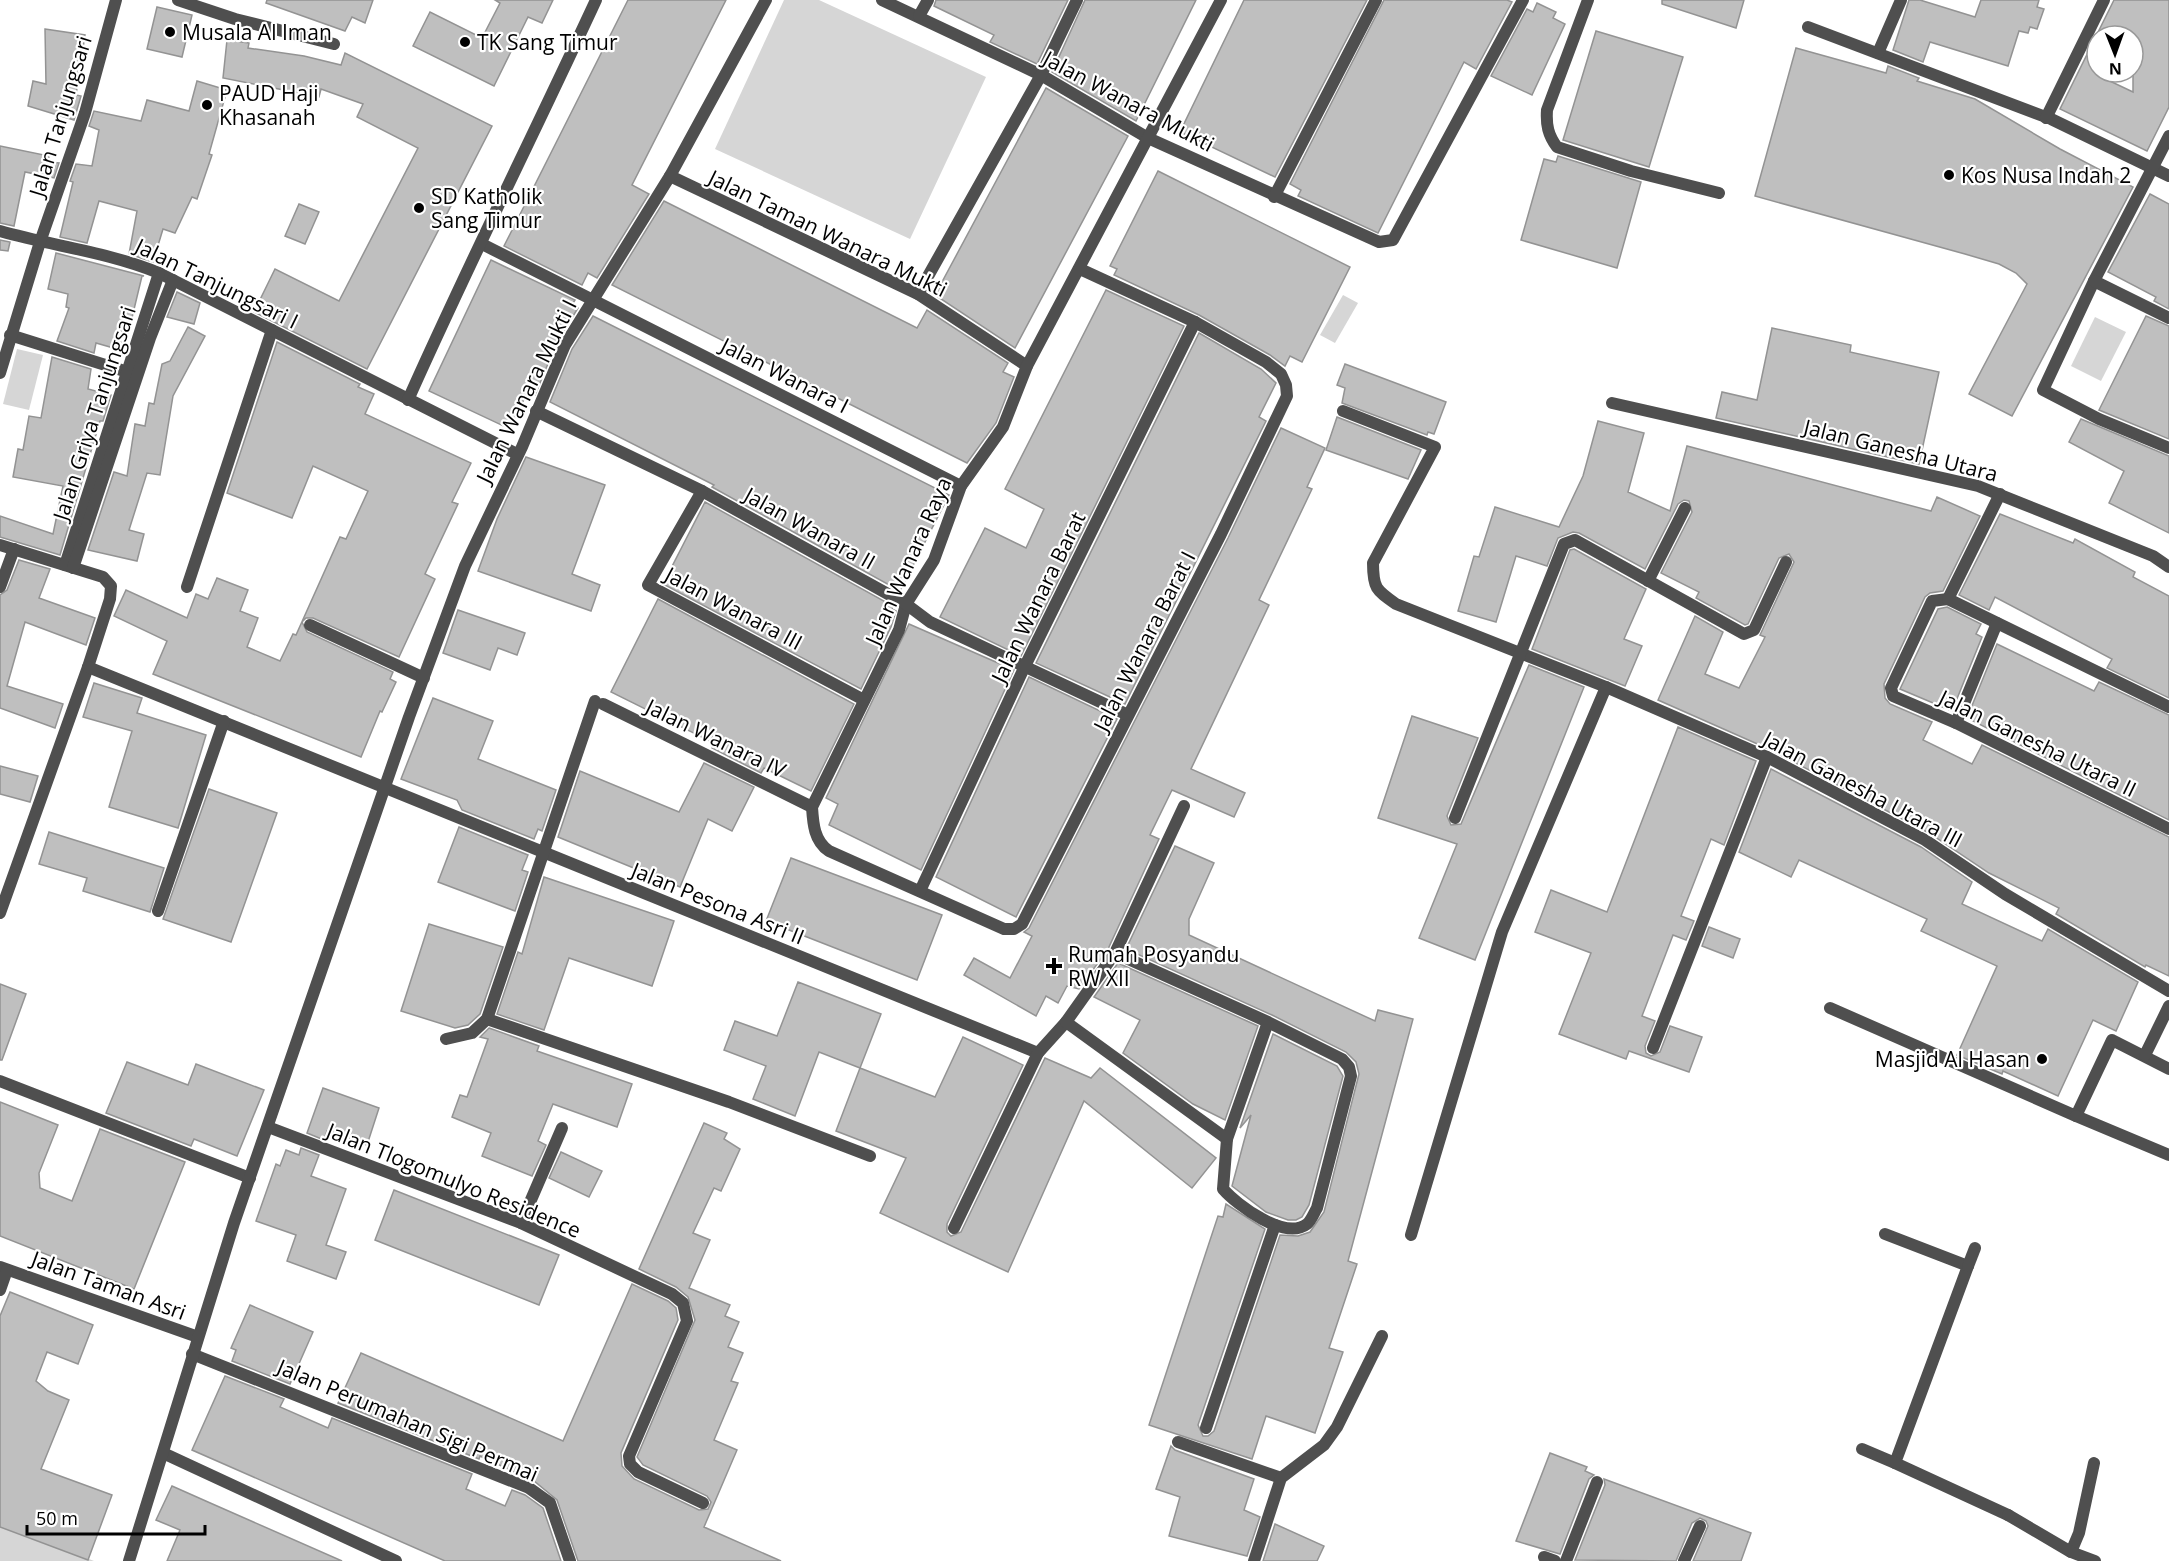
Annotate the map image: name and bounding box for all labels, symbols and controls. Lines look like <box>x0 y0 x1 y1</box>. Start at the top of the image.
place label: Musala Al Iman <box>182 18 332 46</box>
north arrow <box>2085 24 2145 84</box>
marker: Musala Al Iman <box>163 25 177 39</box>
place label: TK Sang Timur <box>477 28 618 56</box>
street label: Jalan Tanjungsari <box>22 32 98 202</box>
marker: TK Sang Timur <box>458 35 472 49</box>
street label: Jalan Wanara Mukti <box>1037 43 1219 158</box>
text: N <box>2109 58 2122 80</box>
place label: PAUD Haji Khasanah <box>219 79 319 131</box>
marker: PAUD Haji Khasanah <box>200 98 214 112</box>
place label: Kos Nusa Indah 2 <box>1961 161 2131 189</box>
street label: Jalan Taman Wanara Mukti <box>702 162 952 303</box>
marker: Kos Nusa Indah 2 <box>1942 168 1956 182</box>
place label: SD Katholik Sang Timur <box>431 182 542 234</box>
marker: SD Katholik Sang Timur <box>412 201 426 215</box>
street label: Jalan Tanjungsari I <box>129 231 303 335</box>
street label: Jalan Wanara Mukti I <box>469 295 583 489</box>
street label: Jalan Griya Tanjungsari <box>46 302 142 526</box>
street label: Jalan Wanara I <box>715 330 854 419</box>
street label: Jalan Ganesha Utara <box>1799 412 2001 488</box>
street label: Jalan Wanara Raya <box>858 473 958 651</box>
street label: Jalan Wanara II <box>738 479 880 576</box>
street label: Jalan Wanara Barat <box>984 507 1092 689</box>
street label: Jalan Wanara Barat I <box>1086 546 1201 737</box>
street label: Jalan Wanara III <box>659 559 807 656</box>
street label: Jalan Ganesha Utara II <box>1933 682 2141 803</box>
street label: Jalan Wanara IV <box>640 691 791 784</box>
street label: Jalan Ganesha Utara III <box>1757 724 1968 853</box>
street label: Jalan Pesona Asri II <box>626 855 809 950</box>
place label: Rumah Posyandu RW XII <box>1068 940 1239 992</box>
marker: Rumah Posyandu RW XII <box>1045 957 1063 975</box>
place label: Masjid Al Hasan <box>1875 1045 2030 1073</box>
marker: Masjid Al Hasan <box>2035 1052 2049 1066</box>
street label: Jalan Tlogomulyo Residence <box>321 1115 585 1244</box>
street label: Jalan Taman Asri <box>26 1243 190 1326</box>
street label: Jalan Perumahan Sigi Permai <box>271 1351 543 1488</box>
scale bar <box>27 1498 206 1536</box>
text: 50 m <box>36 1506 78 1530</box>

